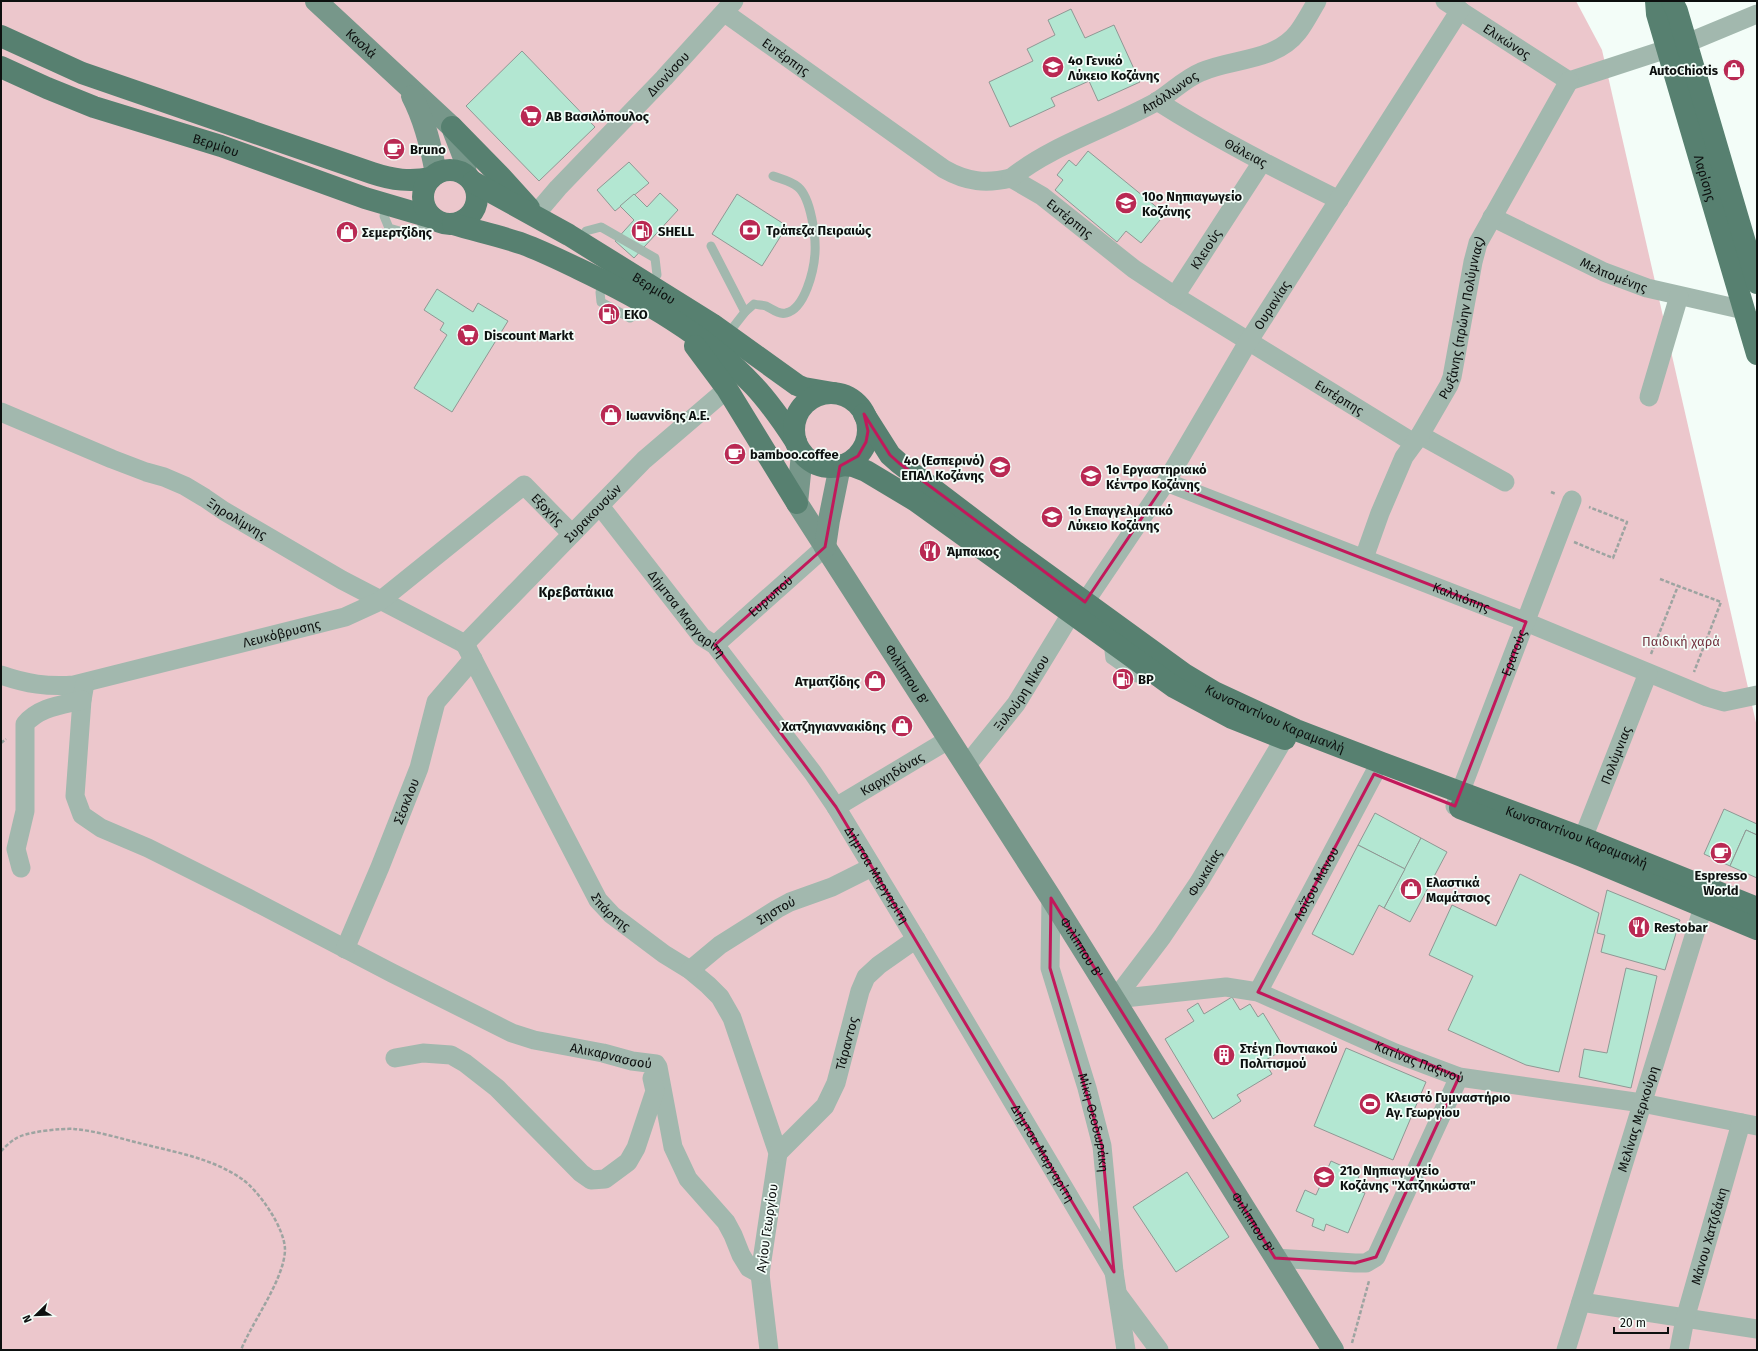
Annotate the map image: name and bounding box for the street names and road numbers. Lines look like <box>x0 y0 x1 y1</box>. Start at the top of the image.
street label: Ελικώνος <box>1481 20 1534 62</box>
street label: Κασλά <box>343 25 380 61</box>
street label: Ευτέρπης <box>760 35 813 78</box>
street label: Διονύσου <box>643 48 692 99</box>
street label: Απόλλωνος <box>1139 67 1200 116</box>
street label: Βερμίου <box>191 130 241 159</box>
street label: Θάλειας <box>1222 135 1270 170</box>
street label: Λαρίσης <box>1691 153 1719 203</box>
street label: Ευτέρπης <box>1044 195 1096 241</box>
street label: Κλειούς <box>1187 226 1224 272</box>
street label: Ρωξάνης (πρώην Πολύμνιας) <box>1435 234 1488 402</box>
street label: Μελπομένης <box>1578 254 1650 295</box>
street label: Βερμίου <box>630 269 679 307</box>
street label: Ουρανίας <box>1250 278 1293 332</box>
street label: Ευτέρπης <box>1312 377 1367 418</box>
street label: Συρακουσών <box>561 480 625 545</box>
street label: Εξοχής <box>529 490 567 529</box>
street label: Ξηρολίμνης <box>205 494 270 542</box>
street label: Δήμτσα Μαργαρίτη <box>645 567 729 660</box>
street label: Ευρωπού <box>745 572 796 619</box>
street label: Καλλιόπης <box>1431 579 1492 615</box>
street label: Λευκόβρυσης <box>241 616 322 650</box>
street label: Ερατούς <box>1498 627 1529 678</box>
street label: Φιλίππου Β' <box>882 641 932 707</box>
street label: Ξυλούρη Νίκου <box>990 652 1052 733</box>
street label: Κωνσταντίνου Καραμανλή <box>1203 681 1347 756</box>
street label: Πολύμνιας <box>1597 724 1634 786</box>
street label: Καρχηδόνας <box>857 749 926 798</box>
street label: Σέσκλου <box>390 776 422 826</box>
street label: Κωνσταντίνου Καραμανλή <box>1504 802 1650 871</box>
street label: Δήμτσα Μαργαρίτη <box>842 823 912 926</box>
street label: Λοΐζου Μάνου <box>1290 844 1341 923</box>
street label: Φωκαίας <box>1184 846 1224 899</box>
street label: Σπάρτης <box>588 891 634 934</box>
street label: Σηστού <box>754 893 797 927</box>
street label: Φιλίππου Β' <box>1057 914 1106 981</box>
street label: Τάραντος <box>832 1015 861 1072</box>
street label: Κατίνας Παξινού <box>1373 1038 1465 1085</box>
street label: Αλικαρνασσού <box>569 1039 653 1071</box>
street label: Μελίνας Μερκούρη <box>1614 1064 1661 1174</box>
street label: Μίκη Θεοδωράκη <box>1075 1071 1112 1173</box>
street label: Δήμτσα Μαργαρίτη <box>1008 1101 1078 1205</box>
street label: Αγίου Γεωργίου <box>753 1183 781 1273</box>
street label: Μάνου Χατζιδάκη <box>1688 1185 1730 1286</box>
street label: Φιλίππου Β' <box>1229 1189 1278 1255</box>

